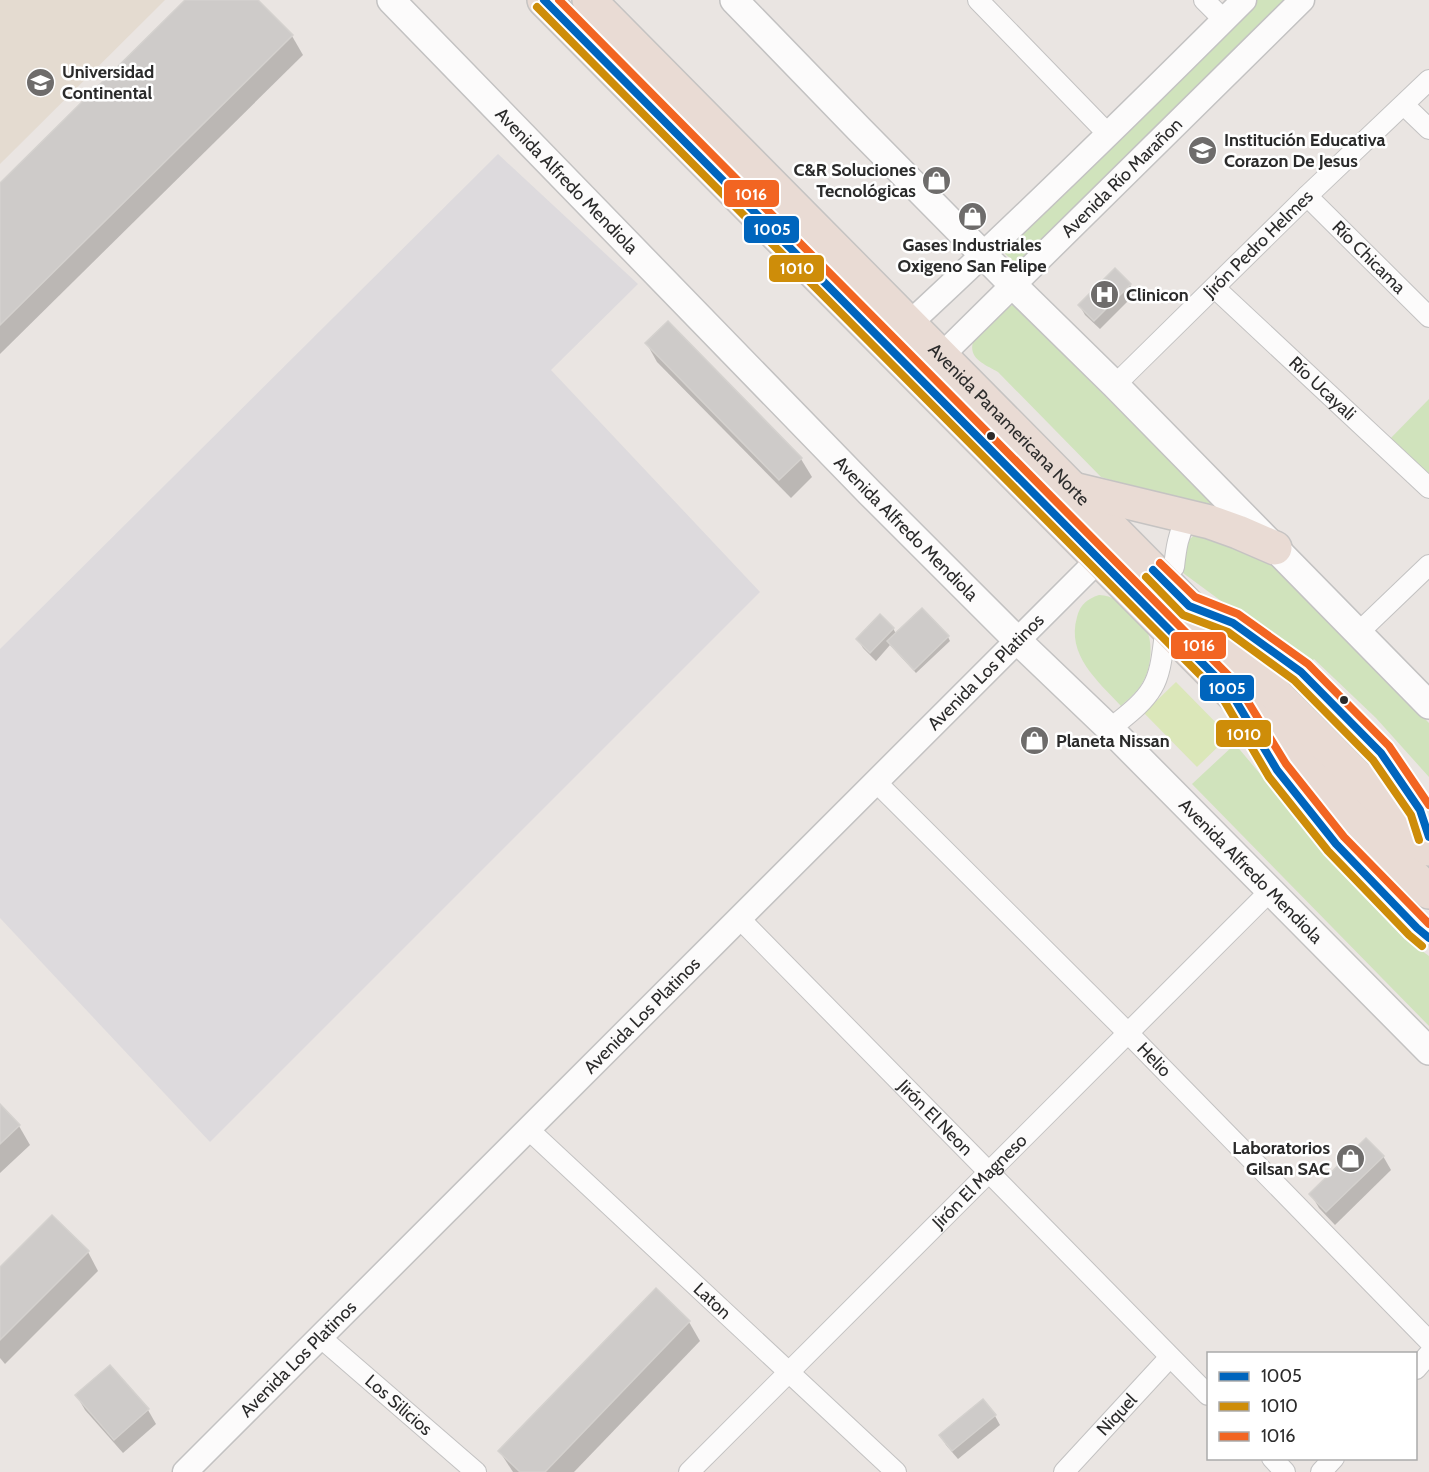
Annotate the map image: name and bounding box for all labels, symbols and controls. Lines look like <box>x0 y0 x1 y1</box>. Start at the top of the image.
place label: Universidad Continental <box>62 61 154 104</box>
school or university icon: Universidad Continental <box>25 66 57 98</box>
street label: Avenida Alfredo Mendiola <box>491 103 643 259</box>
street label: Avenida Río Marañon <box>1057 113 1187 242</box>
place label: Institución Educativa Corazon De Jesus <box>1224 129 1385 172</box>
school or university icon: Institución Educativa Corazon De Jesus <box>1187 134 1219 166</box>
place label: C&R Soluciones Tecnológicas <box>794 159 916 202</box>
shop icon: C&R Soluciones Tecnológicas <box>921 164 953 196</box>
line badge: 1016 <box>723 179 780 208</box>
text: 1016 <box>735 185 767 204</box>
street label: Jirón Pedro Helmes <box>1198 185 1317 303</box>
shop icon: Gases Industriales Oxigeno San Felipe <box>956 200 988 232</box>
line badge: 1005 <box>743 215 800 244</box>
street label: Río Chicama <box>1327 216 1410 299</box>
text: 1005 <box>753 220 791 239</box>
place label: Gases Industriales Oxigeno San Felipe <box>897 234 1047 277</box>
line badge: 1010 <box>768 254 825 283</box>
text: 1010 <box>780 259 814 278</box>
hospital icon: Clinicon <box>1089 279 1121 311</box>
place label: Clinicon <box>1126 284 1189 306</box>
street label: Avenida Panamericana Norte <box>924 339 1094 510</box>
street label: Río Ucayali <box>1284 352 1360 425</box>
unlabelled marker <box>985 430 997 442</box>
street label: Avenida Alfredo Mendiola <box>829 452 983 606</box>
street label: Avenida Los Platinos <box>923 609 1049 735</box>
line badge: 1016 <box>1170 631 1227 660</box>
text: 1016 <box>1183 636 1215 655</box>
line badge: 1005 <box>1199 674 1255 702</box>
text: 1005 <box>1208 679 1246 698</box>
unlabelled marker <box>1338 694 1350 706</box>
line badge: 1010 <box>1215 719 1272 748</box>
shop icon: Planeta Nissan <box>1019 725 1051 757</box>
text: 1010 <box>1227 725 1261 744</box>
place label: Planeta Nissan <box>1056 730 1170 752</box>
street label: Avenida Alfredo Mendiola <box>1174 794 1327 948</box>
street label: Avenida Los Platinos <box>579 953 705 1078</box>
street label: Helio <box>1132 1038 1176 1082</box>
street label: Jirón El Neon <box>893 1074 977 1160</box>
street label: Jirón El Magneso <box>927 1129 1032 1234</box>
place label: Laboratorios Gilsan SAC <box>1232 1137 1330 1180</box>
shop icon: Laboratorios Gilsan SAC <box>1335 1142 1367 1174</box>
street label: Laton <box>689 1278 736 1324</box>
street label: Avenida Los Platinos <box>235 1296 361 1422</box>
legend <box>1207 1352 1417 1460</box>
text: 1005 <box>1261 1365 1302 1387</box>
street label: Los Silicios <box>360 1370 437 1440</box>
street label: Niquel <box>1092 1389 1142 1440</box>
text: 1010 <box>1261 1395 1298 1417</box>
text: 1016 <box>1261 1425 1296 1447</box>

